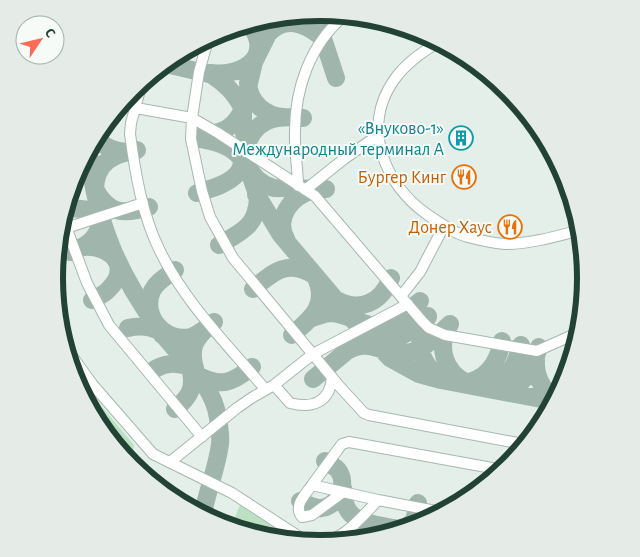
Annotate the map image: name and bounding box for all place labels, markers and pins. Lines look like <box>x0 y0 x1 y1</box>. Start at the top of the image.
place label: «Внуково-1» Международный терминал А <box>232 120 444 159</box>
building icon: «Внуково-1» Международный терминал А <box>448 125 474 151</box>
restaurant icon: Бургер Кинг <box>451 164 477 190</box>
place label: Бургер Кинг <box>358 169 447 187</box>
restaurant icon: Донер Хаус <box>497 214 523 240</box>
place label: Донер Хаус <box>409 219 492 237</box>

